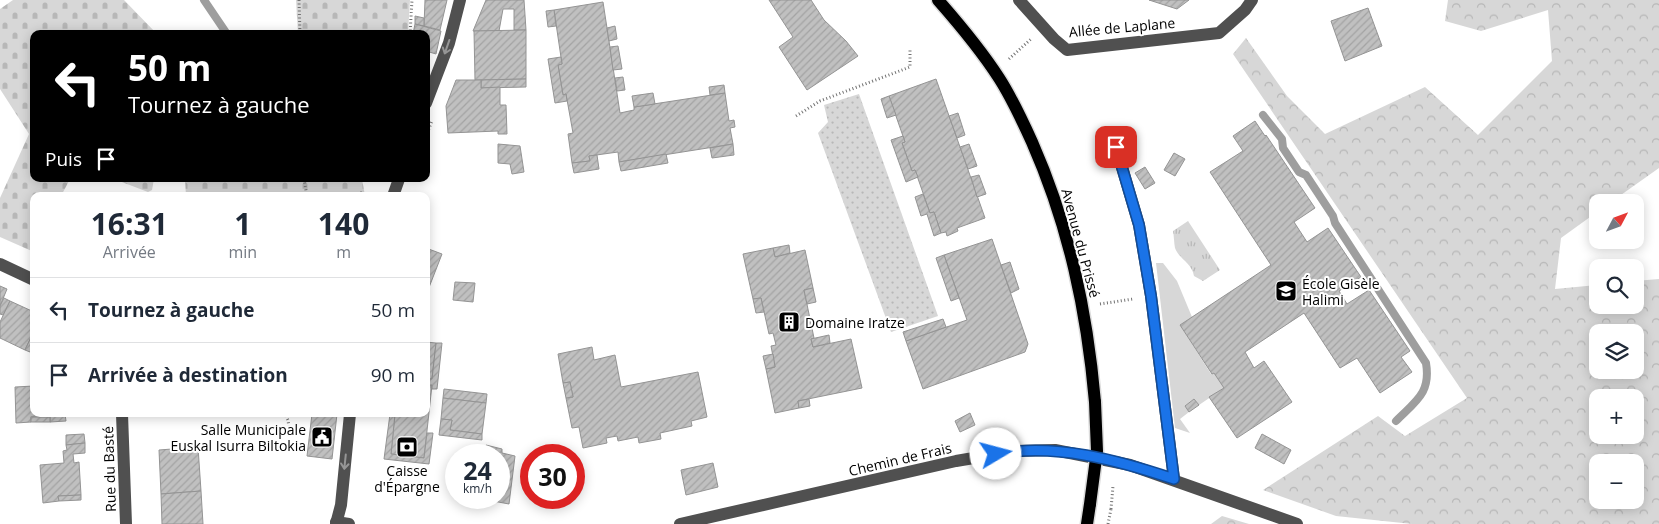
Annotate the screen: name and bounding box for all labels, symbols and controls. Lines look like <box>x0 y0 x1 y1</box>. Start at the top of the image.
street label: Allée de Laplane <box>1068 13 1176 41</box>
one-way arrow <box>442 39 451 54</box>
text: 50 m <box>128 44 211 91</box>
icon: left <box>45 50 110 115</box>
text: Tournez à gauche <box>128 89 310 119</box>
pin <box>1095 126 1137 168</box>
icon: arrive <box>1102 133 1130 161</box>
icon: arrive <box>92 145 120 173</box>
text: Puis <box>45 146 82 172</box>
street label: Avenue du Prissé <box>1057 186 1105 300</box>
north arrow <box>1589 194 1644 249</box>
map controls <box>1589 194 1644 509</box>
text: 16:31 <box>91 203 168 244</box>
text: 1 <box>234 203 251 244</box>
text: 140 <box>318 203 369 244</box>
text: Arrivée <box>103 241 156 263</box>
text: min <box>229 241 257 263</box>
text: m <box>336 241 351 263</box>
button: search <box>1589 259 1644 314</box>
place label: École Gisèle Halimi <box>1302 274 1380 309</box>
school or university icon: École Gisèle Halimi <box>1274 279 1298 303</box>
icon: left <box>45 296 73 324</box>
text: Tournez à gauche <box>88 297 254 323</box>
text: 50 m <box>371 297 415 323</box>
building icon: Domaine Iratze <box>777 310 801 334</box>
place label: Domaine Iratze <box>805 313 905 332</box>
button: layers <box>1589 324 1644 379</box>
icon: arrive <box>45 361 73 389</box>
text: Arrivée à destination <box>88 362 288 388</box>
text: 90 m <box>371 362 415 388</box>
button: + <box>1589 389 1644 444</box>
place label: Salle Municipale Euskal Isurra Biltokia <box>170 420 306 455</box>
public building icon: Salle Municipale Euskal Isurra Biltokia <box>310 425 334 449</box>
street label: Rue du Basté <box>98 426 120 512</box>
position arrow <box>969 427 1021 479</box>
bank icon: Caisse d'Épargne <box>395 435 419 459</box>
street label: Chemin de Frais <box>847 438 954 480</box>
speed limit sign: 30 <box>520 444 585 509</box>
text: 24 <box>463 453 492 487</box>
one-way arrow <box>341 454 350 470</box>
button: − <box>1589 454 1644 509</box>
place label: Caisse d'Épargne <box>374 461 440 496</box>
text: km/h <box>463 480 492 497</box>

